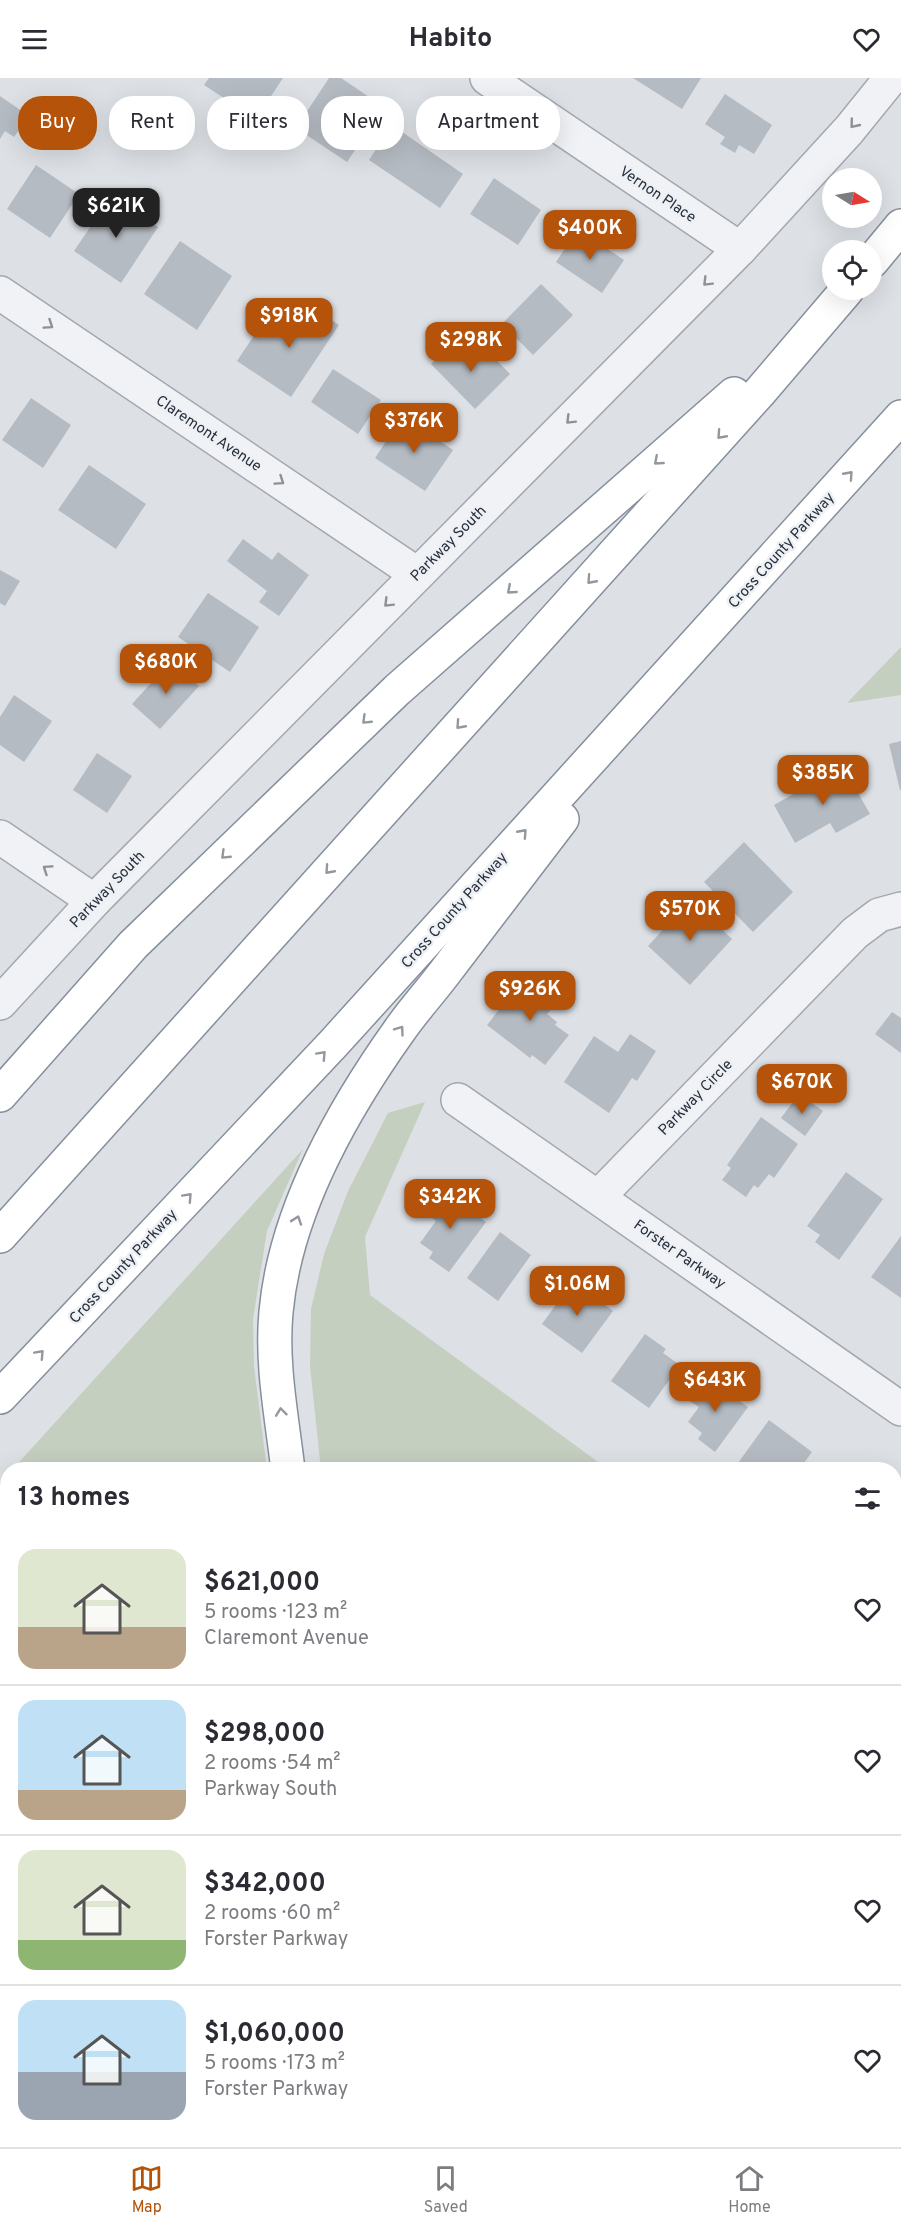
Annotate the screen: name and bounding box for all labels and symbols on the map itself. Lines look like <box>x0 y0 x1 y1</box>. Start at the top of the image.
one-way arrow <box>851 117 862 128</box>
street label: Vernon Place <box>615 163 699 228</box>
north arrow <box>822 168 882 228</box>
pin: $621K <box>74 188 158 239</box>
pin: $400K <box>548 210 632 261</box>
one-way arrow <box>703 275 714 285</box>
pin: $918K <box>247 298 331 349</box>
one-way arrow <box>42 318 53 329</box>
pin: $298K <box>429 322 513 373</box>
street label: Claremont Avenue <box>152 392 265 477</box>
pin: $376K <box>372 403 456 454</box>
one-way arrow <box>566 413 577 424</box>
one-way arrow <box>717 428 728 439</box>
one-way arrow <box>654 454 664 465</box>
one-way arrow <box>842 471 853 481</box>
one-way arrow <box>274 474 285 485</box>
street label: Cross County Parkway <box>725 489 839 613</box>
street label: Parkway South <box>407 502 491 586</box>
one-way arrow <box>587 573 598 584</box>
one-way arrow <box>507 583 518 594</box>
one-way arrow <box>384 596 395 607</box>
pin: $680K <box>124 644 208 695</box>
one-way arrow <box>362 713 373 724</box>
one-way arrow <box>456 718 467 729</box>
pin: $385K <box>781 755 865 806</box>
one-way arrow <box>516 829 527 840</box>
street label: Parkway South <box>67 847 150 933</box>
one-way arrow <box>222 847 233 858</box>
street label: Cross County Parkway <box>398 849 512 973</box>
one-way arrow <box>325 863 336 873</box>
one-way arrow <box>43 865 54 876</box>
pin: $570K <box>648 891 732 942</box>
pin: $926K <box>488 971 572 1022</box>
one-way arrow <box>392 1026 403 1037</box>
one-way arrow <box>315 1051 326 1062</box>
street label: Parkway Circle <box>655 1056 737 1140</box>
pin: $670K <box>760 1064 844 1115</box>
pin: $342K <box>408 1179 492 1230</box>
one-way arrow <box>181 1193 192 1203</box>
street label: Cross County Parkway <box>66 1206 182 1328</box>
one-way arrow <box>290 1215 303 1226</box>
street label: Forster Parkway <box>629 1216 729 1294</box>
pin: $1.06M <box>528 1266 626 1317</box>
one-way arrow <box>32 1350 43 1361</box>
pin: $643K <box>673 1362 757 1413</box>
one-way arrow <box>275 1407 288 1416</box>

